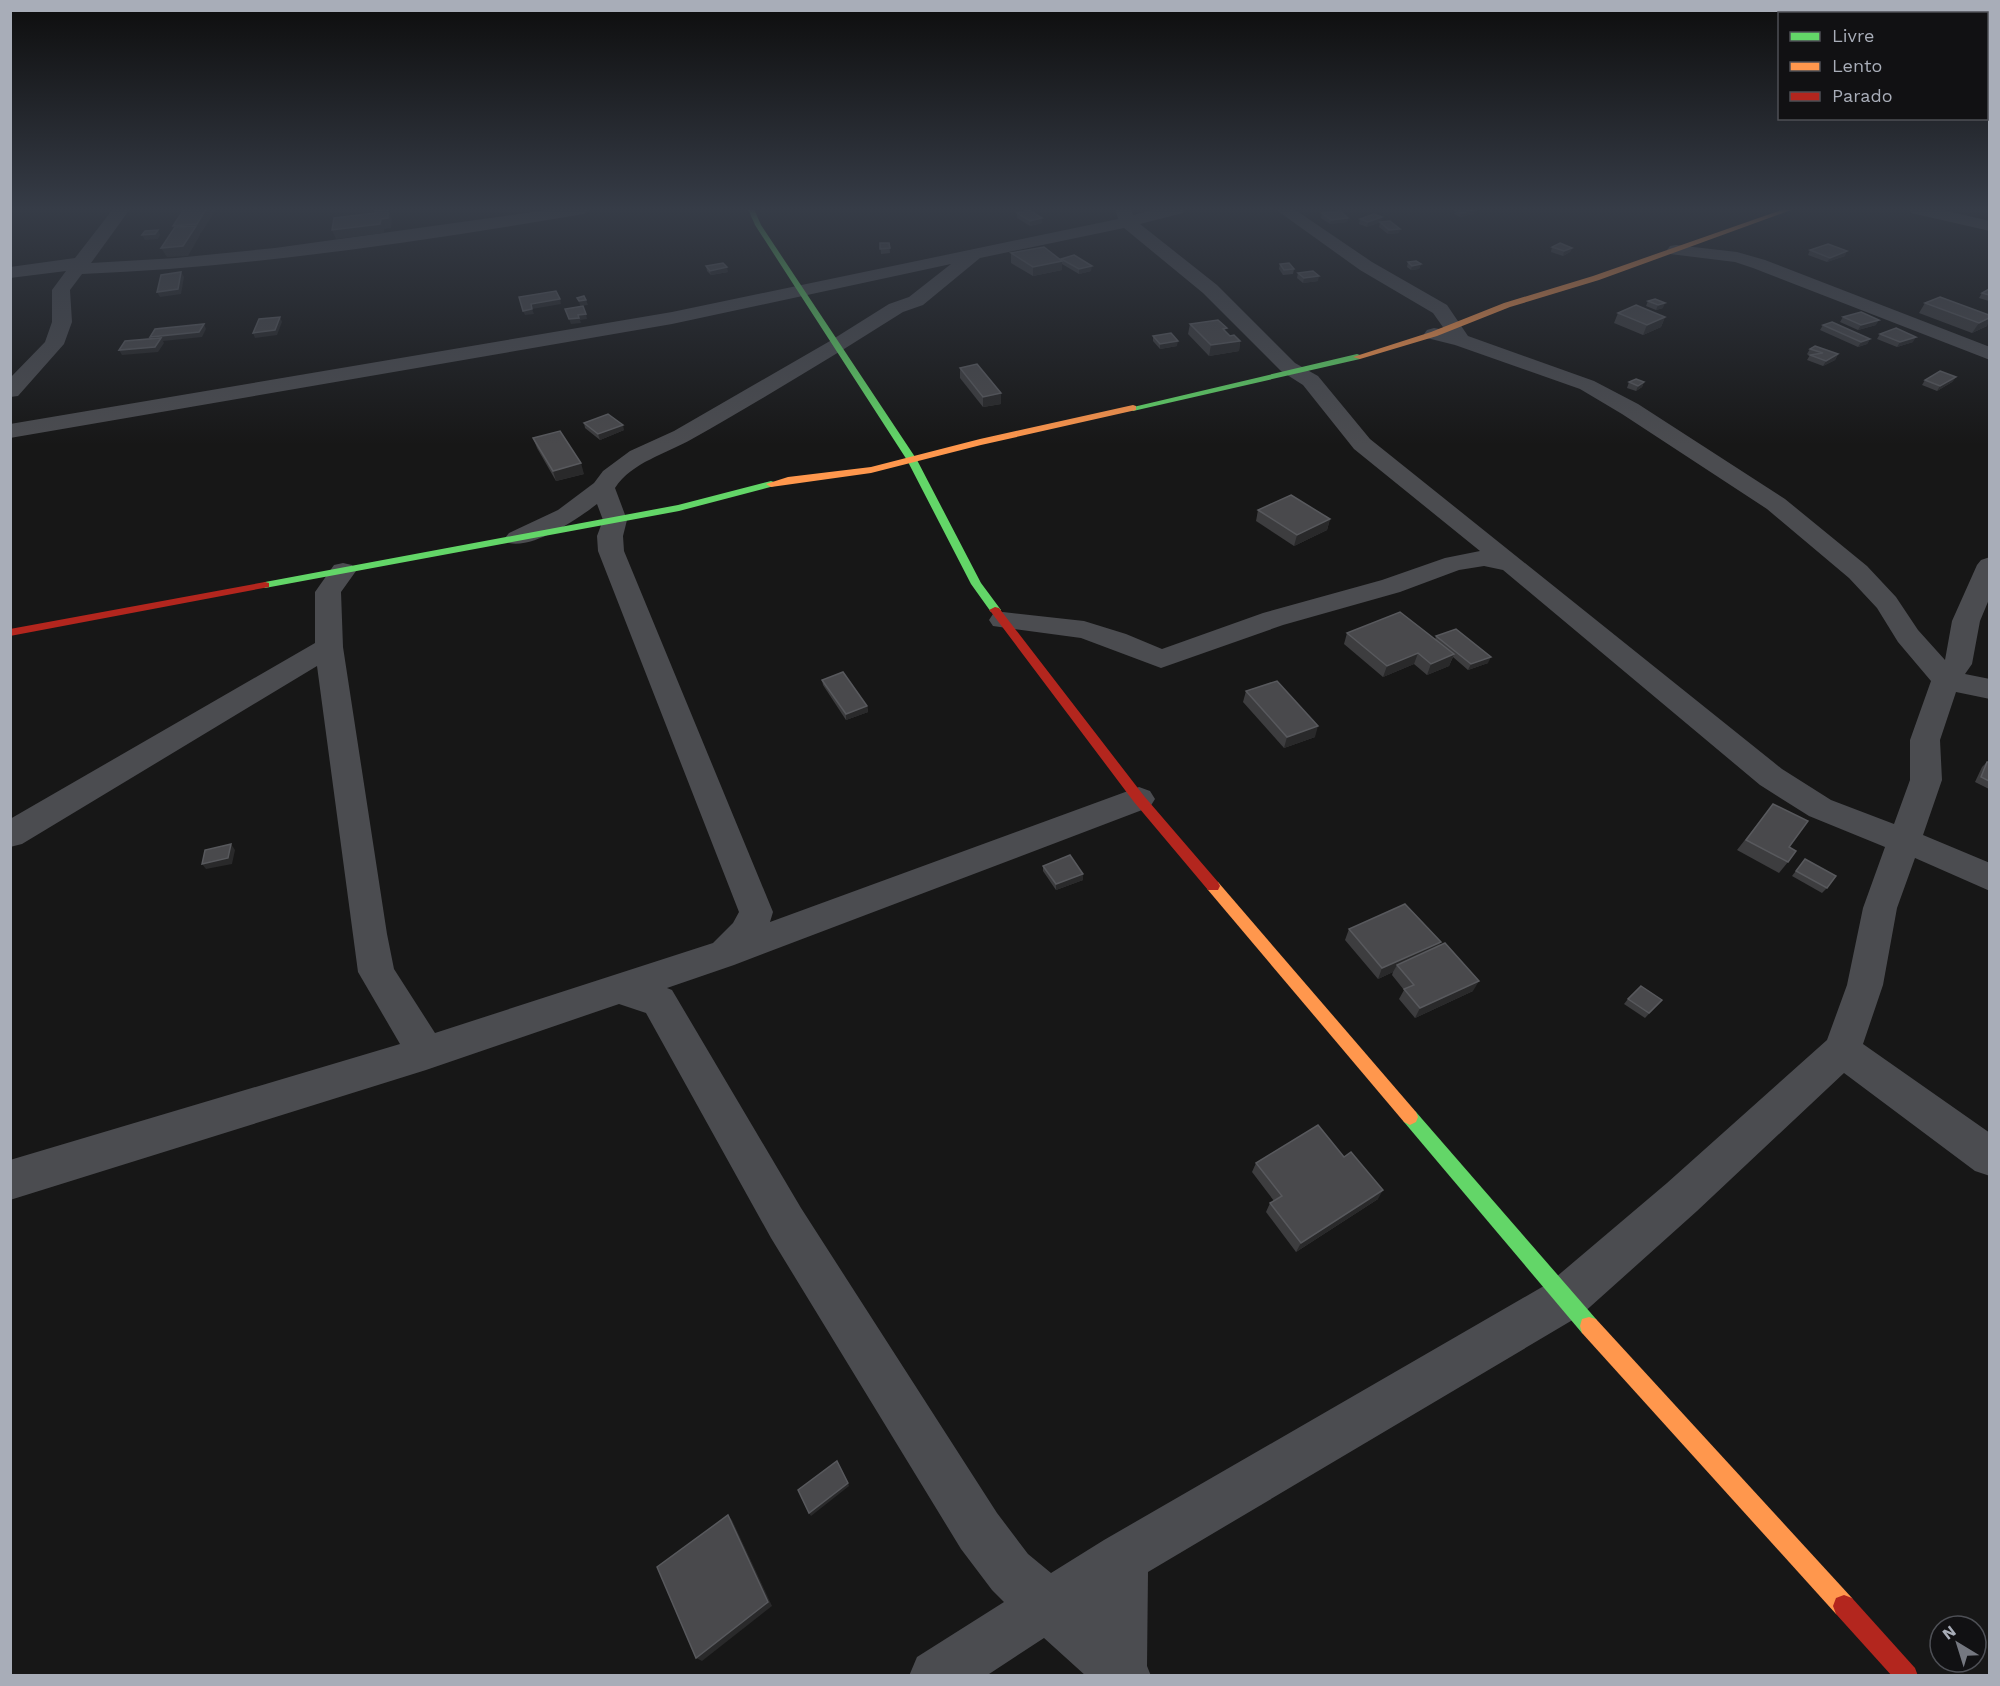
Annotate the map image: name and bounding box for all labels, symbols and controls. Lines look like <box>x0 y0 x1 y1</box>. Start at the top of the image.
legend <box>1778 12 1988 120</box>
text: Livre <box>1832 25 1874 46</box>
text: Lento <box>1832 55 1882 76</box>
text: Parado <box>1832 85 1893 106</box>
north arrow <box>1928 1614 1988 1674</box>
text: N <box>1939 1621 1960 1644</box>

